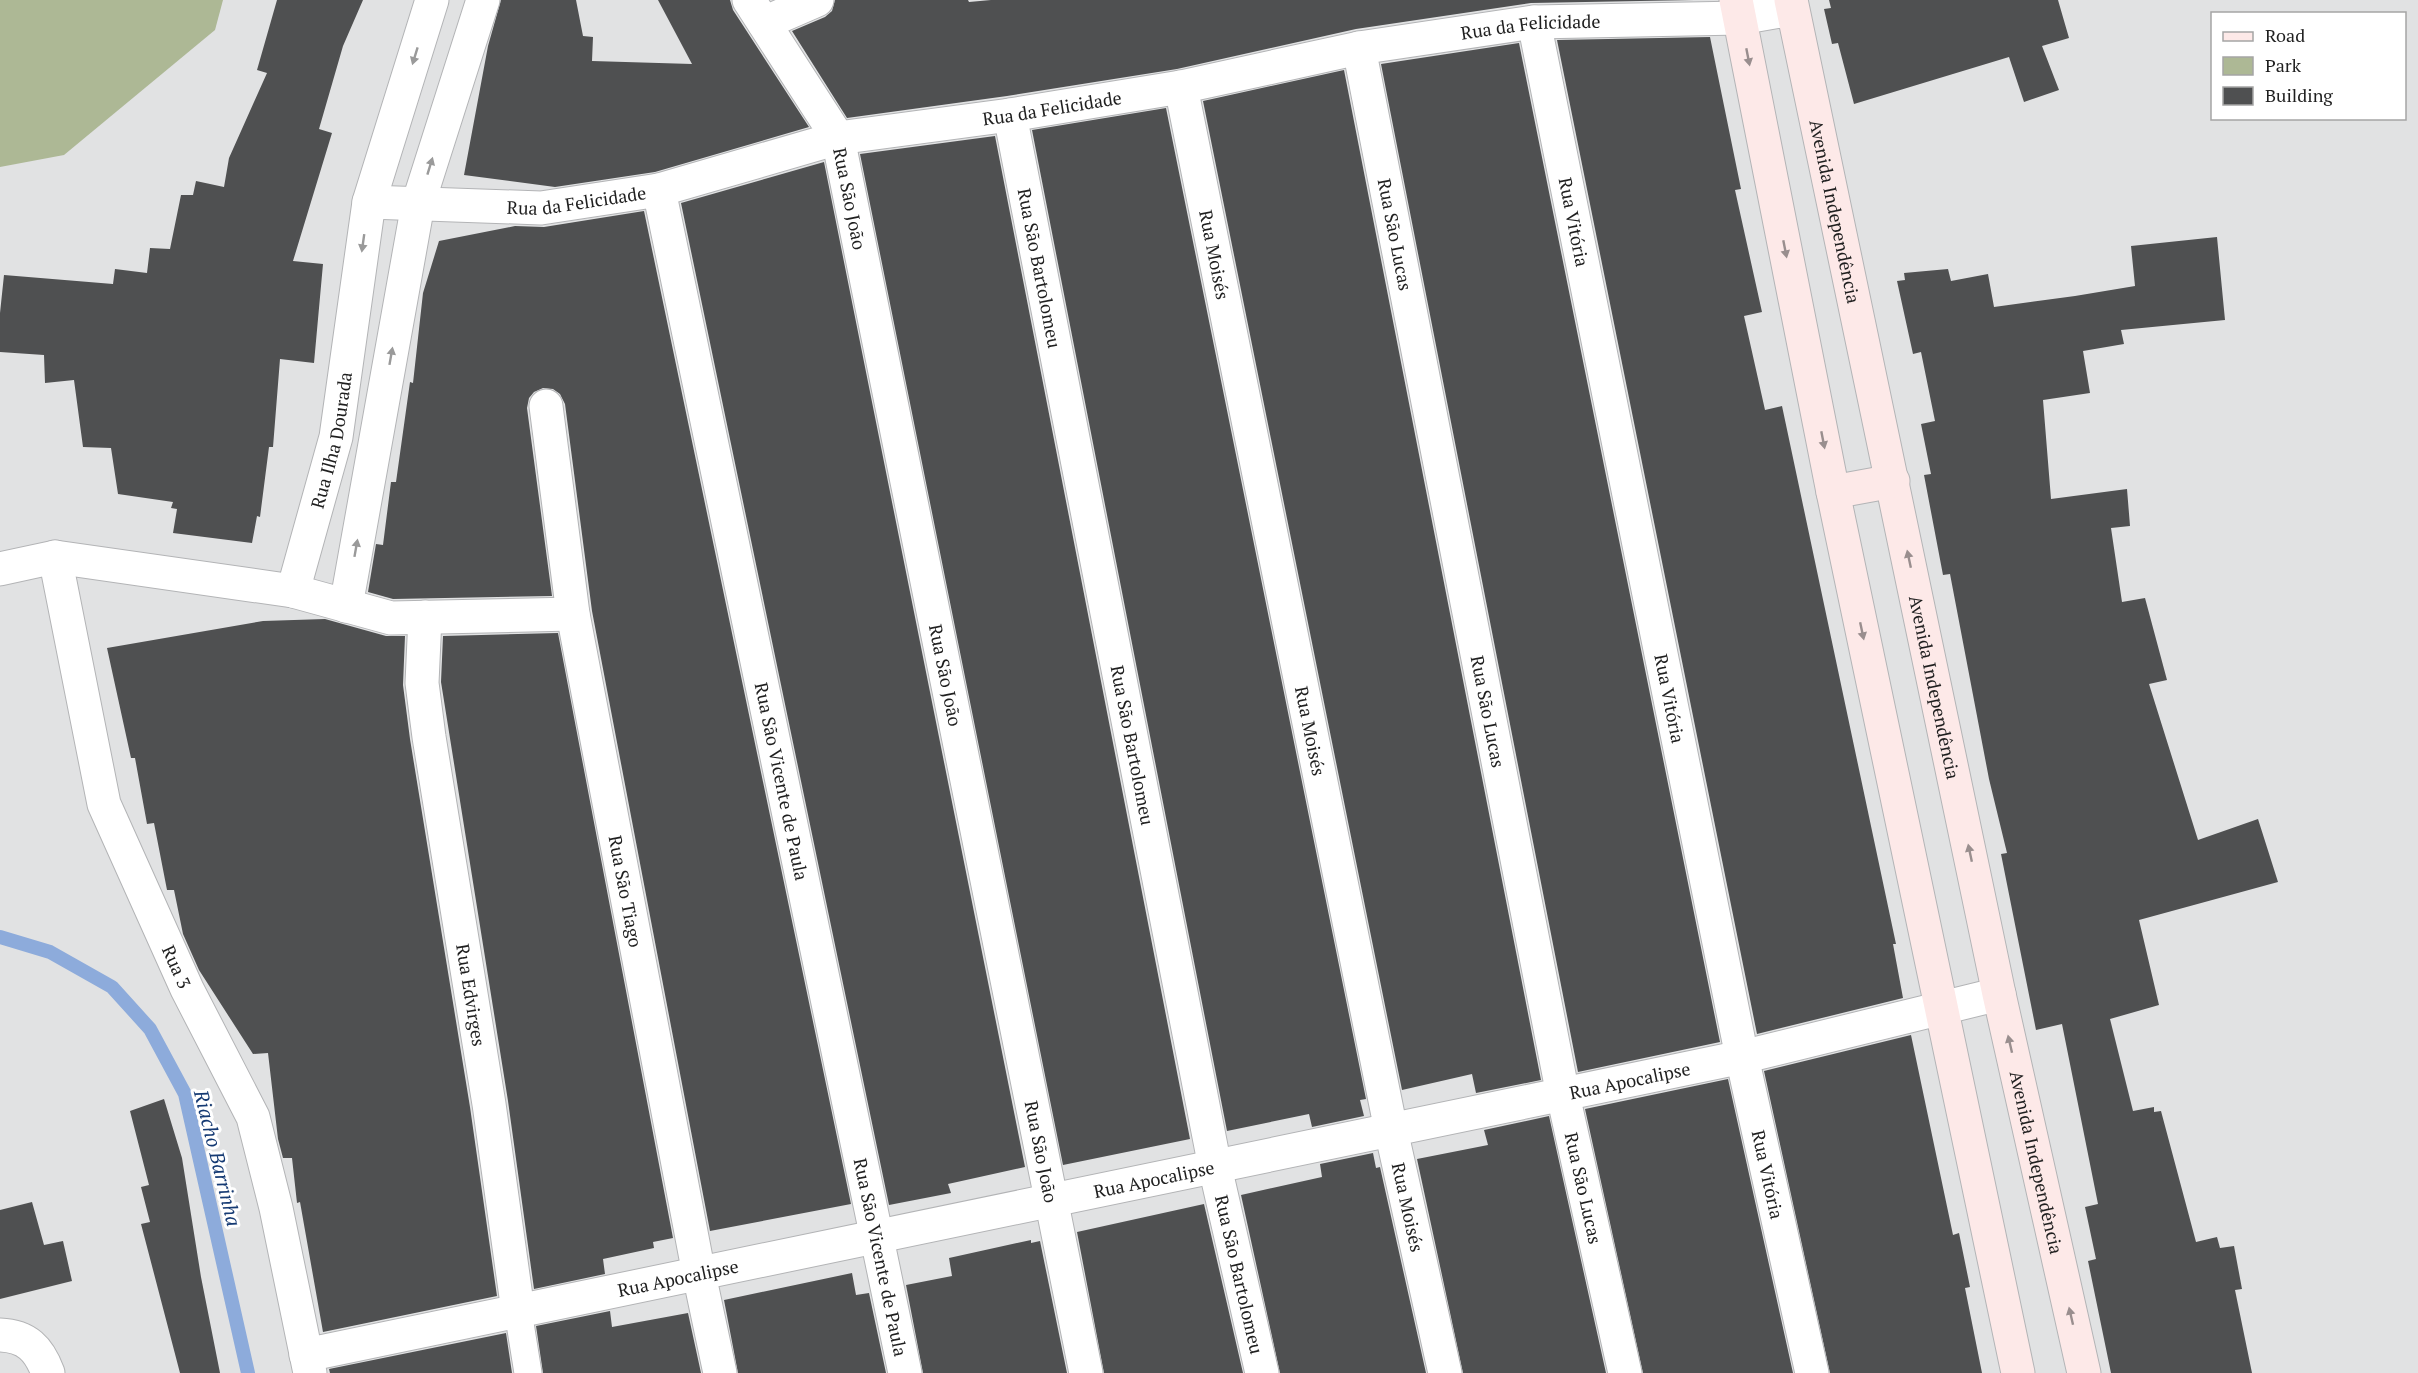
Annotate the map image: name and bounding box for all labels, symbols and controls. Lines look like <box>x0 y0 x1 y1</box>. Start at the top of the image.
street label: Rua da Felicidade <box>1459 9 1601 45</box>
legend <box>2211 12 2406 120</box>
text: Road <box>2265 23 2305 47</box>
one-way arrow <box>410 47 419 65</box>
one-way arrow <box>1744 48 1753 67</box>
text: Park <box>2265 53 2302 77</box>
text: Building <box>2265 83 2333 107</box>
street label: Rua da Felicidade <box>981 85 1123 131</box>
street label: Avenida Independência <box>1804 117 1866 306</box>
street label: Rua São João <box>828 145 872 252</box>
one-way arrow <box>426 157 435 175</box>
street label: Rua Vitória <box>1554 175 1595 269</box>
street label: Rua São Lucas <box>1373 176 1418 293</box>
street label: Rua da Felicidade <box>506 180 648 220</box>
street label: Rua São Bartolomeu <box>1013 186 1067 350</box>
street label: Rua Moisés <box>1194 208 1235 302</box>
one-way arrow <box>359 234 368 253</box>
one-way arrow <box>1781 239 1790 258</box>
one-way arrow <box>387 347 396 366</box>
street label: Rua Ilha Dourada <box>305 370 357 511</box>
one-way arrow <box>1819 431 1828 450</box>
one-way arrow <box>352 539 361 558</box>
one-way arrow <box>1904 549 1913 568</box>
street label: Avenida Independência <box>1904 593 1966 781</box>
street label: Rua São João <box>924 622 968 728</box>
one-way arrow <box>1858 622 1867 641</box>
street label: Rua Vitória <box>1649 652 1691 745</box>
street label: Rua São Lucas <box>1466 653 1511 770</box>
street label: Rua São Bartolomeu <box>1105 663 1160 827</box>
street label: Rua São Vicente de Paula <box>750 680 814 883</box>
street label: Rua Moisés <box>1290 684 1331 778</box>
street label: Rua São Tiago <box>604 833 648 949</box>
one-way arrow <box>1964 844 1974 862</box>
street label: Rua 3 <box>157 941 197 992</box>
street label: Rua Edvirges <box>451 942 491 1048</box>
one-way arrow <box>2005 1034 2014 1053</box>
street label: Rua Apocalipse <box>1567 1056 1692 1105</box>
street label: Avenida Independência <box>2005 1068 2069 1256</box>
water label: Riacho Barrinha <box>188 1086 248 1229</box>
street label: Rua São João <box>1020 1098 1063 1205</box>
street label: Rua Vitória <box>1747 1128 1790 1221</box>
street label: Rua São Lucas <box>1560 1130 1608 1246</box>
street label: Rua Apocalipse <box>1091 1155 1216 1203</box>
street label: Rua São Vicente de Paula <box>849 1156 913 1358</box>
street label: Rua Moisés <box>1387 1160 1430 1254</box>
street label: Rua São Bartolomeu <box>1210 1193 1269 1356</box>
street label: Rua Apocalipse <box>616 1254 741 1302</box>
one-way arrow <box>2066 1306 2075 1325</box>

